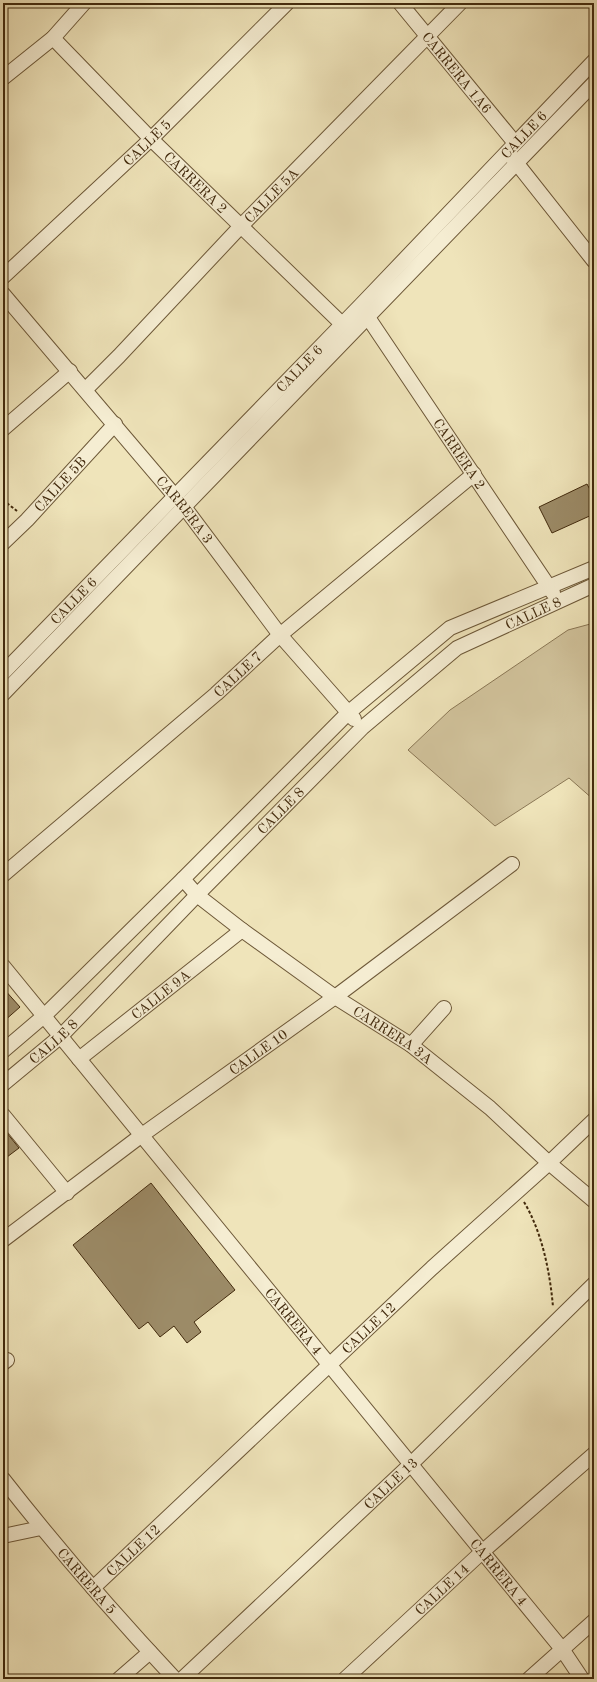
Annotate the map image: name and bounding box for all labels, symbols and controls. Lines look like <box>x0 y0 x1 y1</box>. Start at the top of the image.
street label: CARRERA 1A6 <box>419 30 494 117</box>
street label: CALLE 6 <box>499 109 550 162</box>
street label: CALLE 5 <box>121 117 174 169</box>
street label: CARRERA 2 <box>161 150 229 217</box>
street label: CALLE 5A <box>242 166 302 226</box>
street label: CALLE 6 <box>274 343 326 395</box>
street label: CARRERA 2 <box>430 416 487 492</box>
street label: CALLE 5B <box>32 454 89 515</box>
street label: CARRERA 3 <box>153 474 215 546</box>
street label: CALLE 6 <box>48 575 100 628</box>
street label: CALLE 8 <box>503 595 564 633</box>
street label: CALLE 7 <box>212 649 265 700</box>
street label: CALLE 8 <box>255 785 307 837</box>
street label: CALLE 9A <box>129 968 193 1023</box>
street label: CARRERA 3A <box>350 1004 435 1067</box>
street label: CALLE 8 <box>27 1017 81 1067</box>
street label: CALLE 10 <box>227 1027 290 1078</box>
street label: CARRERA 4 <box>262 1286 324 1358</box>
street label: CALLE 12 <box>340 1300 399 1357</box>
street label: CALLE 13 <box>362 1456 421 1512</box>
street label: CALLE 12 <box>104 1523 163 1579</box>
street label: CARRERA 4 <box>467 1536 529 1609</box>
street label: CARRERA 5 <box>54 1546 118 1617</box>
street label: CALLE 14 <box>413 1562 472 1618</box>

